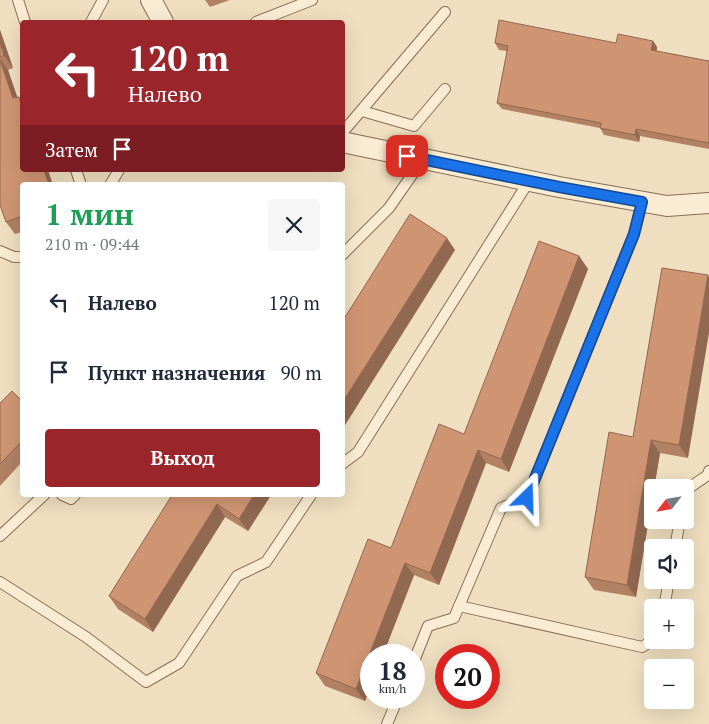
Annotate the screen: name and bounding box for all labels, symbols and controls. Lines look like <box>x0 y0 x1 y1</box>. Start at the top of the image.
text: 120 m <box>128 35 229 81</box>
icon: left <box>45 40 110 105</box>
text: Налево <box>128 79 202 108</box>
icon: arrive <box>108 135 136 163</box>
pin <box>386 135 428 177</box>
text: Затем <box>45 137 98 162</box>
icon: arrive <box>393 142 421 170</box>
text: 1 мин <box>45 194 134 234</box>
button: close <box>268 199 320 251</box>
text: 210 m · 09:44 <box>45 233 139 255</box>
icon: left <box>45 288 73 316</box>
text: Налево <box>88 290 157 315</box>
text: 120 m <box>269 290 320 315</box>
icon: arrive <box>45 358 73 386</box>
text: Пункт назначения <box>88 360 265 385</box>
text: 90 m <box>280 360 322 385</box>
button: Выход <box>45 429 320 487</box>
position arrow <box>500 471 552 523</box>
north arrow <box>644 479 694 529</box>
map controls <box>644 479 694 709</box>
button: sound <box>644 539 694 589</box>
button: + <box>644 599 694 649</box>
speed limit sign: 20 <box>435 644 500 709</box>
text: 18 <box>378 654 407 687</box>
button: − <box>644 659 694 709</box>
text: km/h <box>379 681 406 696</box>

